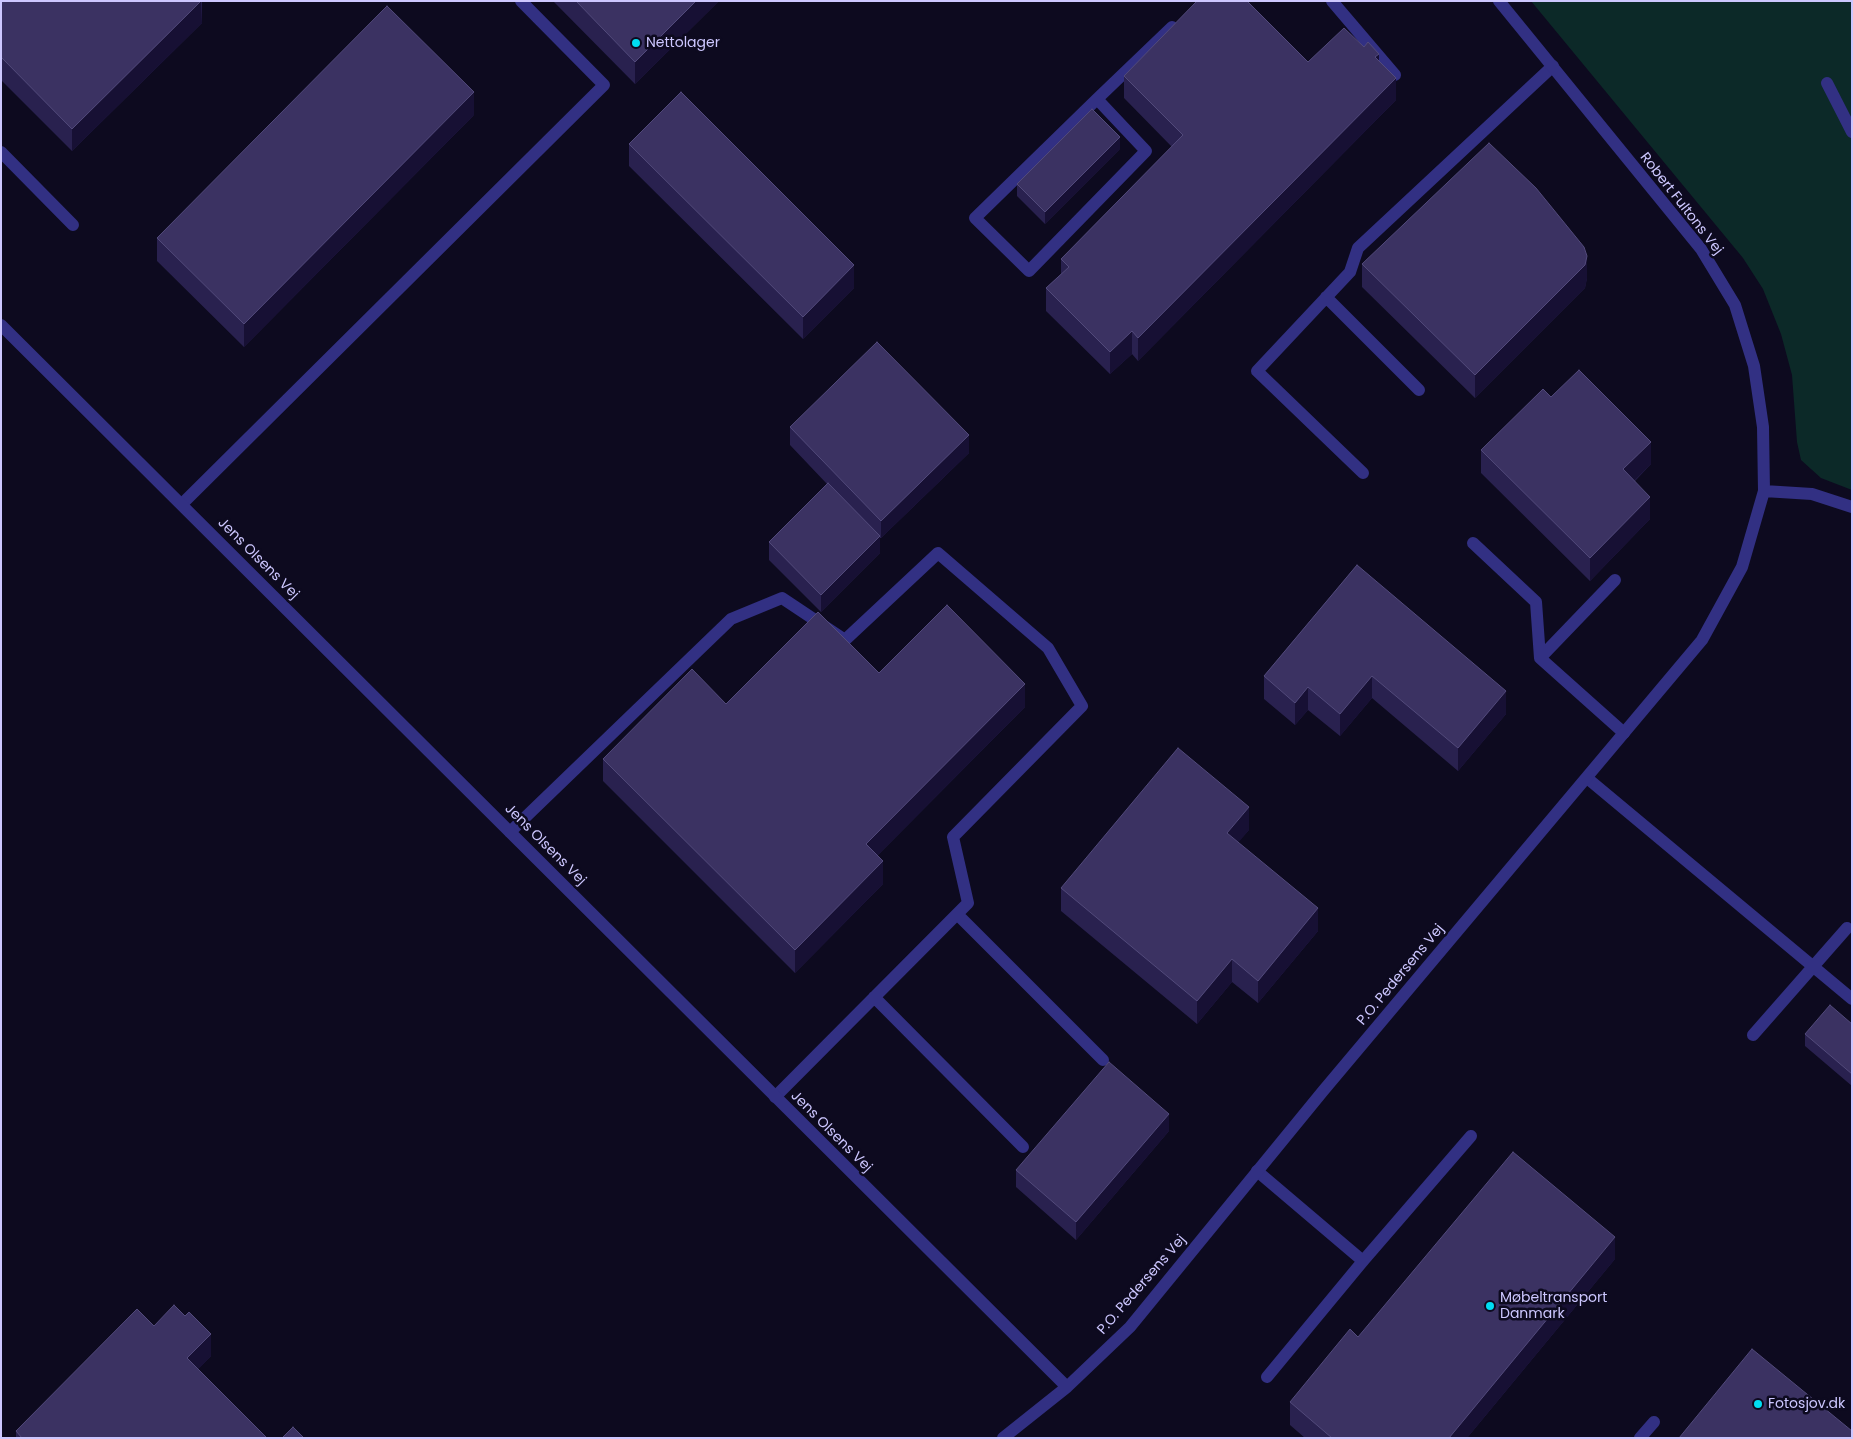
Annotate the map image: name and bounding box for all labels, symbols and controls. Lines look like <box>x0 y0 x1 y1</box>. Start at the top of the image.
place label: Nettolager <box>646 35 720 51</box>
marker: Nettolager <box>630 37 642 49</box>
street label: Robert Fultons Vej <box>1636 150 1726 258</box>
street label: Jens Olsens Vej <box>214 515 302 603</box>
street label: Jens Olsens Vej <box>501 801 589 889</box>
street label: P.O. Pedersens Vej <box>1354 921 1448 1029</box>
street label: Jens Olsens Vej <box>787 1088 875 1176</box>
street label: P.O. Pedersens Vej <box>1094 1232 1190 1338</box>
place label: Møbeltransport Danmark <box>1500 1290 1607 1322</box>
marker: Møbeltransport Danmark <box>1484 1300 1496 1312</box>
place label: Fotosjov.dk <box>1768 1396 1845 1412</box>
marker: Fotosjov.dk <box>1752 1398 1764 1410</box>

